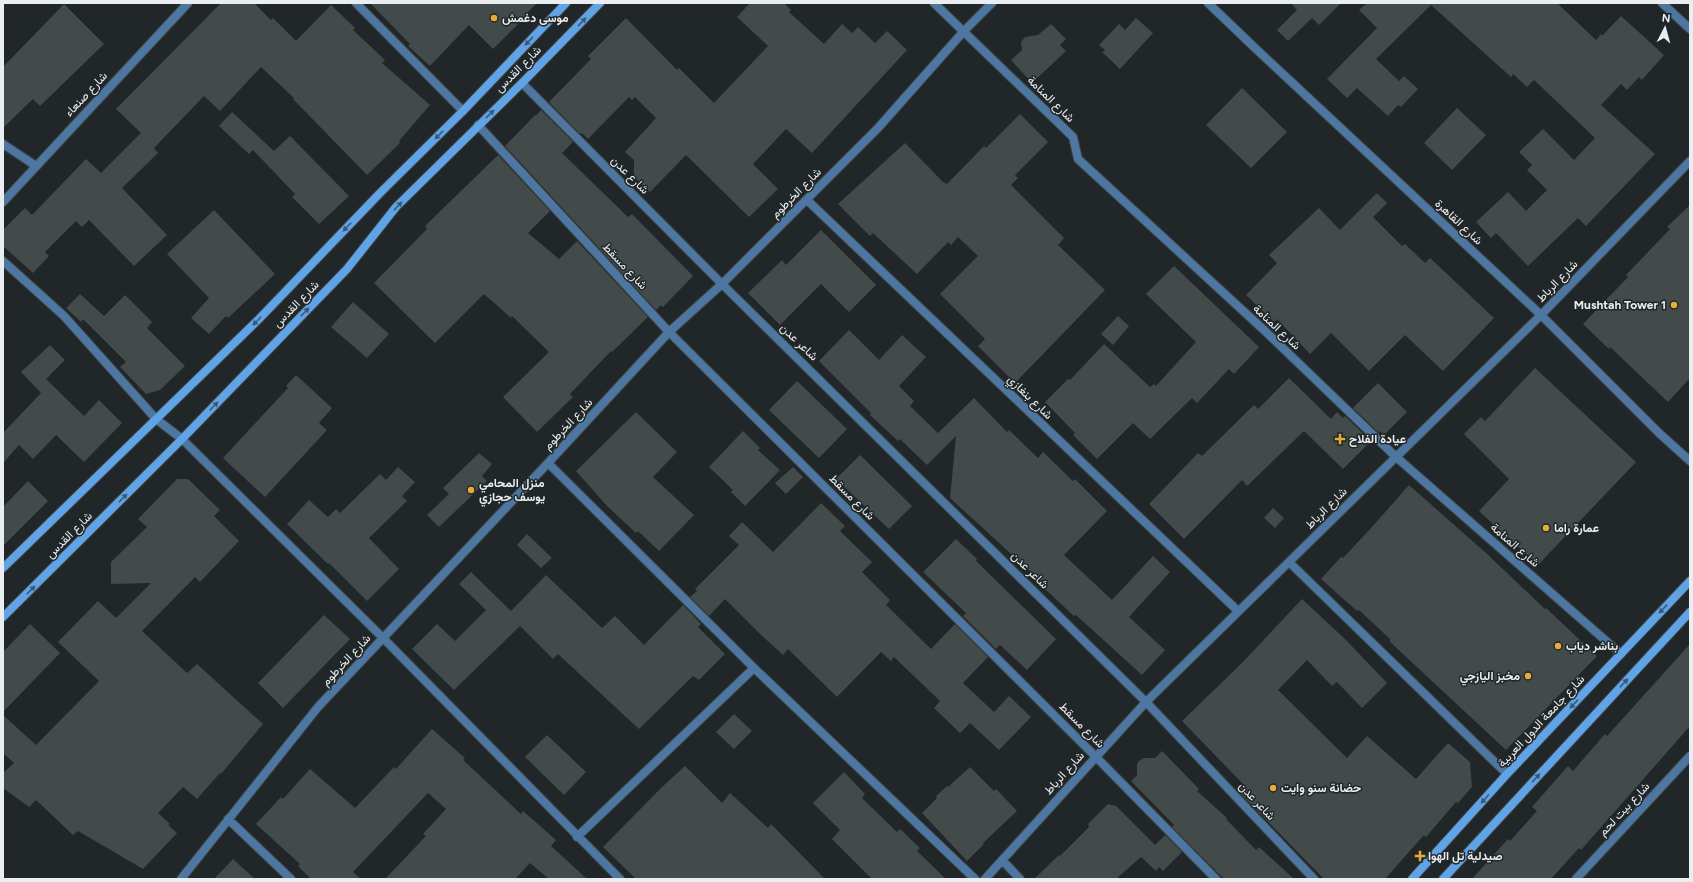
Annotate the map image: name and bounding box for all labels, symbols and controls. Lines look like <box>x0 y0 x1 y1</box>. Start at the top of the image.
north arrow <box>1645 8 1685 48</box>
place label: موسى دغمش <box>502 11 569 26</box>
text: N <box>1661 12 1671 25</box>
marker: موسى دغمش <box>489 13 499 23</box>
one-way arrow <box>577 17 586 27</box>
one-way arrow <box>525 37 534 46</box>
street label: شارع القدس <box>492 43 546 97</box>
street label: شارع صنعاء <box>62 69 112 121</box>
street label: شارع المنامة <box>1023 73 1077 126</box>
one-way arrow <box>485 109 495 118</box>
one-way arrow <box>434 130 444 140</box>
street label: شارع عدن <box>607 153 652 198</box>
street label: شارع الخرطوم <box>768 165 826 223</box>
street label: شارع القاهرة <box>1431 196 1486 249</box>
one-way arrow <box>393 201 403 211</box>
one-way arrow <box>342 222 352 232</box>
street label: شارع مسقط <box>598 240 650 294</box>
street label: شارع الرباط <box>1533 257 1582 306</box>
street label: شارع القدس <box>270 278 323 332</box>
place label: Mushtah Tower 1 <box>1574 298 1666 312</box>
marker: Mushtah Tower 1 <box>1669 300 1679 310</box>
street label: شارع المنامة <box>1249 301 1304 354</box>
one-way arrow <box>300 307 310 317</box>
one-way arrow <box>252 316 262 326</box>
street label: شاعر عدن <box>776 321 821 364</box>
street label: شارع بنغازي <box>1002 372 1055 424</box>
street label: شارع الخرطوم <box>541 395 597 454</box>
one-way arrow <box>209 401 219 411</box>
place label: عيادة الفلاح <box>1349 432 1406 447</box>
marker: عيادة الفلاح <box>1334 433 1346 445</box>
street label: شارع مسقط <box>825 471 878 524</box>
place label: منزل المحامي يوسف حجازي <box>479 476 545 507</box>
street label: شارع الرباط <box>1302 484 1351 533</box>
marker: منزل المحامي يوسف حجازي <box>466 485 476 495</box>
one-way arrow <box>118 493 128 503</box>
street label: شارع القدس <box>43 509 97 563</box>
street label: شارع المنامة <box>1486 520 1542 571</box>
place label: عمارة راما <box>1554 521 1599 536</box>
marker: عمارة راما <box>1541 523 1551 533</box>
street label: شاعر عدن <box>1008 548 1052 592</box>
one-way arrow <box>26 585 36 595</box>
one-way arrow <box>1659 604 1668 614</box>
street label: شارع الخرطوم <box>319 631 375 690</box>
place label: بناشر دياب <box>1566 639 1618 654</box>
marker: بناشر دياب <box>1553 641 1563 651</box>
place label: مخبز اليازجي <box>1460 669 1520 686</box>
marker: مخبز اليازجي <box>1523 671 1533 681</box>
street label: شارع جامعة الدول العربية <box>1495 672 1589 771</box>
one-way arrow <box>1620 677 1629 688</box>
street label: شارع مسقط <box>1055 699 1108 752</box>
one-way arrow <box>1569 699 1579 709</box>
street label: شارع الرباط <box>1041 749 1089 799</box>
one-way arrow <box>1531 773 1541 783</box>
street label: شاعر عدن <box>1235 779 1278 824</box>
street label: شارع بيت لحم <box>1596 779 1654 840</box>
place label: حضانة سنو وايت <box>1281 781 1361 796</box>
marker: حضانة سنو وايت <box>1268 783 1278 793</box>
one-way arrow <box>1480 794 1490 804</box>
place label: صيدلية تل الهوا <box>1428 849 1503 864</box>
marker: صيدلية تل الهوا <box>1415 851 1425 861</box>

